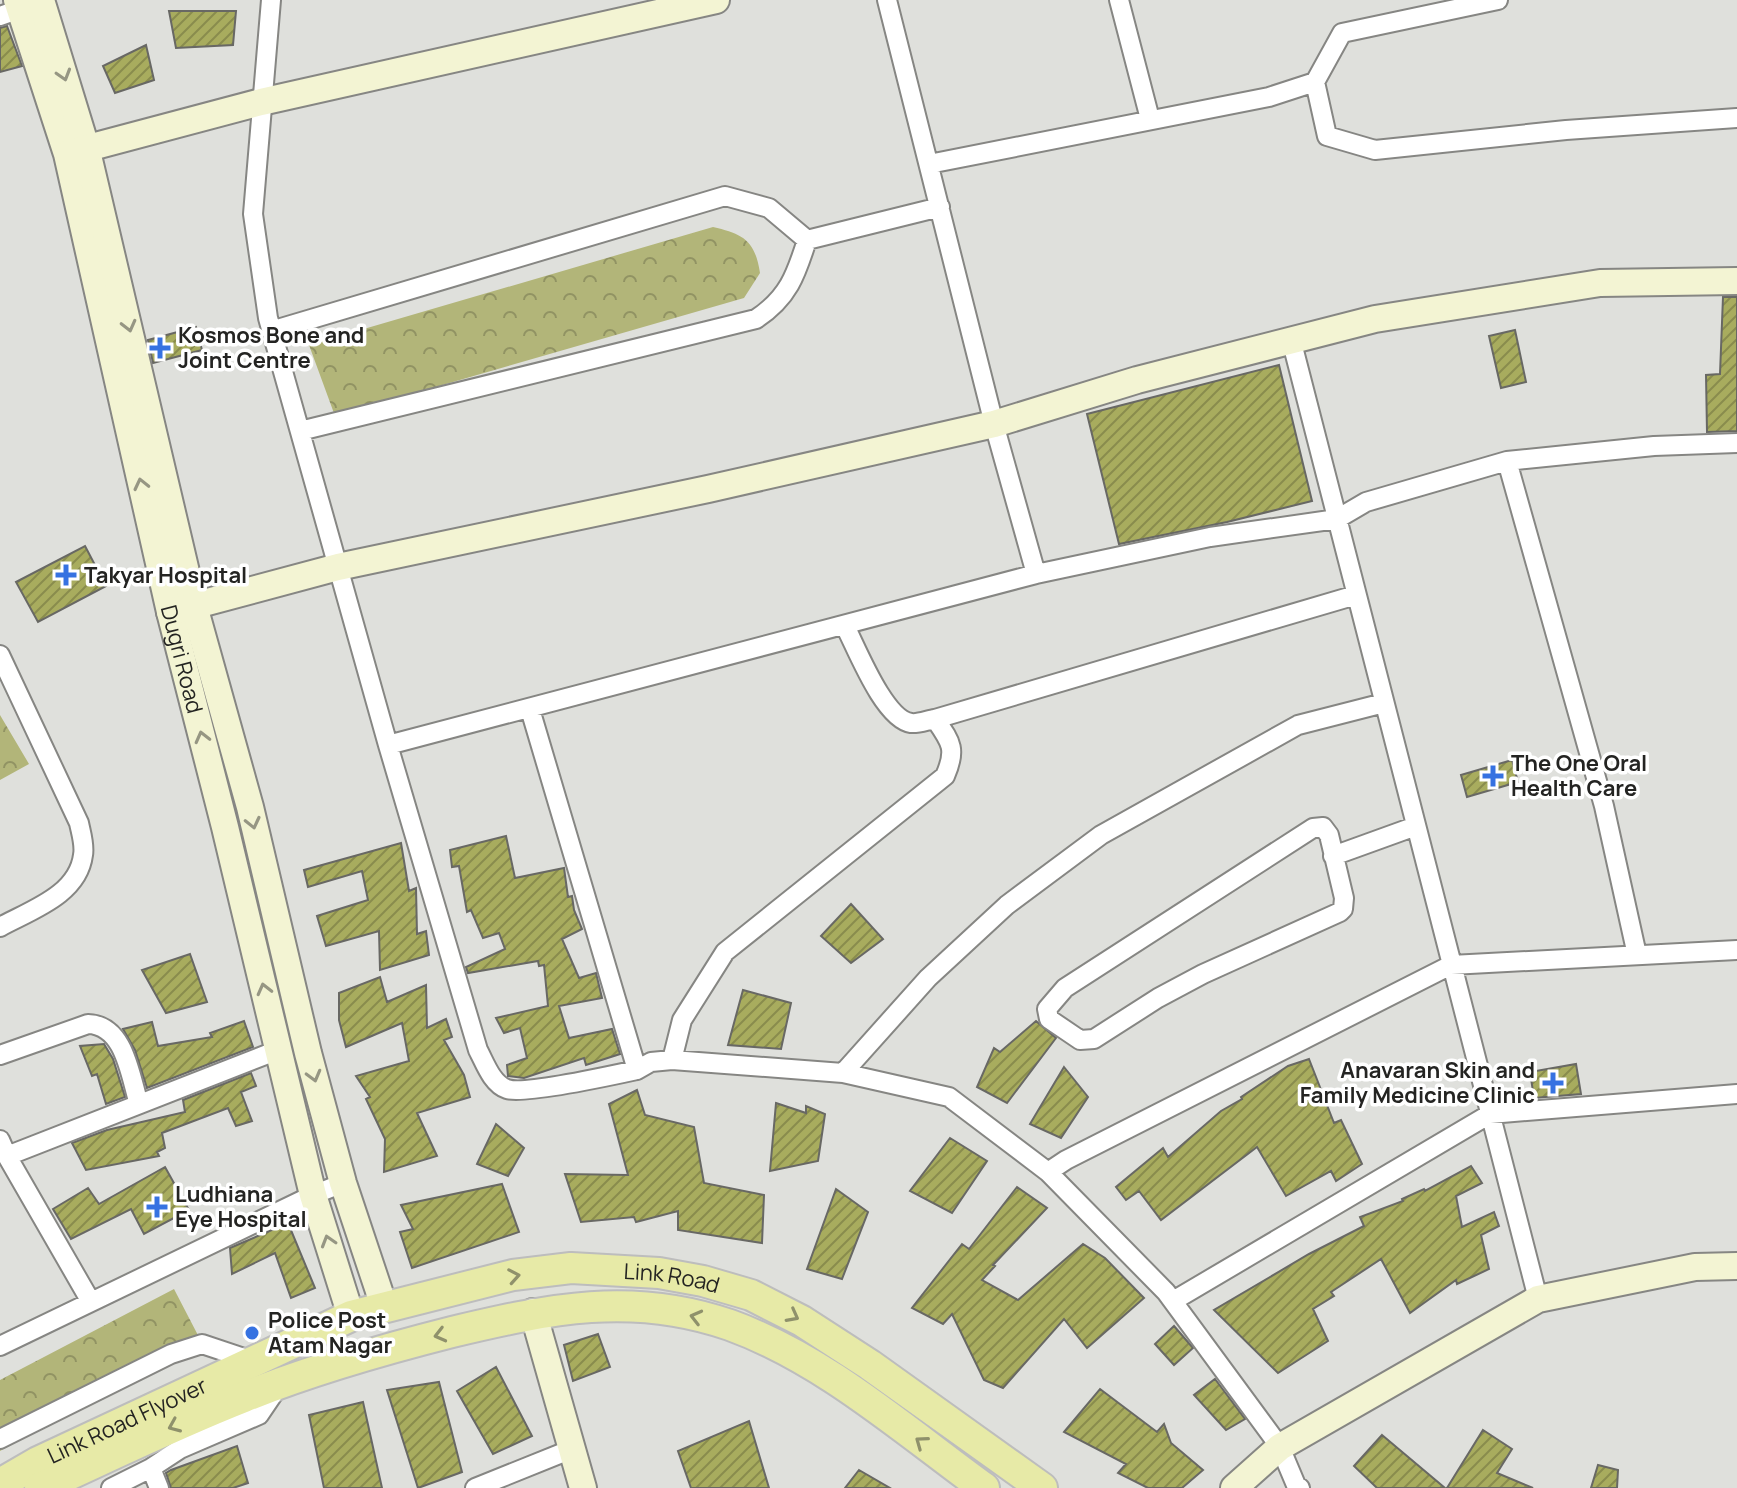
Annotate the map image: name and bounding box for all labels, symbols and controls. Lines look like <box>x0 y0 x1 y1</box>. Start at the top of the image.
one-way arrow <box>55 67 71 81</box>
one-way arrow <box>120 319 137 333</box>
place label: Kosmos Bone and Joint Centre <box>178 320 364 375</box>
marker: Kosmos Bone and Joint Centre <box>149 337 171 359</box>
one-way arrow <box>133 478 150 491</box>
place label: Takyar Hospital <box>84 560 247 590</box>
marker: Takyar Hospital <box>55 564 77 586</box>
street label: Dugri Road <box>154 602 210 716</box>
one-way arrow <box>194 731 211 744</box>
place label: The One Oral Health Care <box>1511 748 1647 803</box>
marker: The One Oral Health Care <box>1482 765 1504 787</box>
one-way arrow <box>244 815 261 829</box>
one-way arrow <box>256 983 273 997</box>
place label: Anavaran Skin and Family Medicine Clinic <box>1300 1055 1535 1110</box>
one-way arrow <box>305 1068 321 1082</box>
marker: Anavaran Skin and Family Medicine Clinic <box>1542 1072 1564 1094</box>
place label: Ludhiana Eye Hospital <box>175 1179 307 1234</box>
marker: Ludhiana Eye Hospital <box>146 1196 168 1218</box>
one-way arrow <box>321 1235 337 1249</box>
street label: Link Road <box>623 1256 723 1300</box>
one-way arrow <box>507 1268 521 1285</box>
place label: Police Post Atam Nagar <box>268 1305 392 1360</box>
one-way arrow <box>785 1307 800 1322</box>
one-way arrow <box>689 1309 703 1326</box>
marker: Police Post Atam Nagar <box>243 1324 261 1342</box>
one-way arrow <box>433 1326 447 1343</box>
street label: Link Road Flyover <box>42 1370 212 1471</box>
one-way arrow <box>168 1417 183 1433</box>
one-way arrow <box>915 1437 929 1452</box>

